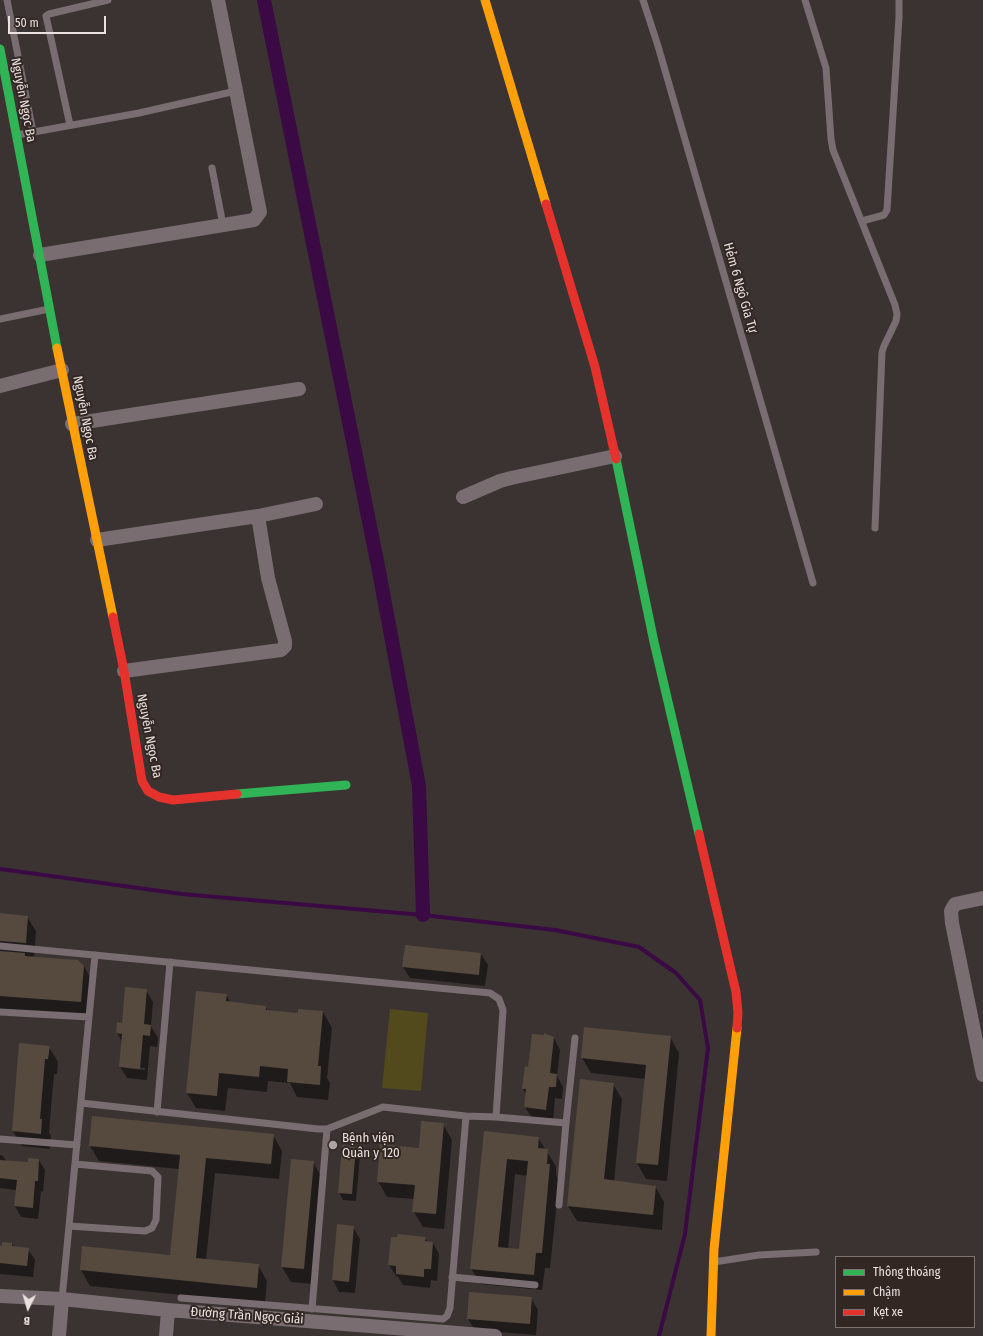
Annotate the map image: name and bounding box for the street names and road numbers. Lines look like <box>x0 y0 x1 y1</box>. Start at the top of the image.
street label: Nguyễn Ngọc Ba <box>7 57 39 143</box>
street label: Hẻm 6 Ngô Gia Tự <box>720 241 760 335</box>
street label: Nguyễn Ngọc Ba <box>69 375 101 461</box>
street label: Nguyễn Ngọc Ba <box>133 693 165 779</box>
street label: Đường Trần Ngọc Giải <box>190 1304 304 1328</box>

